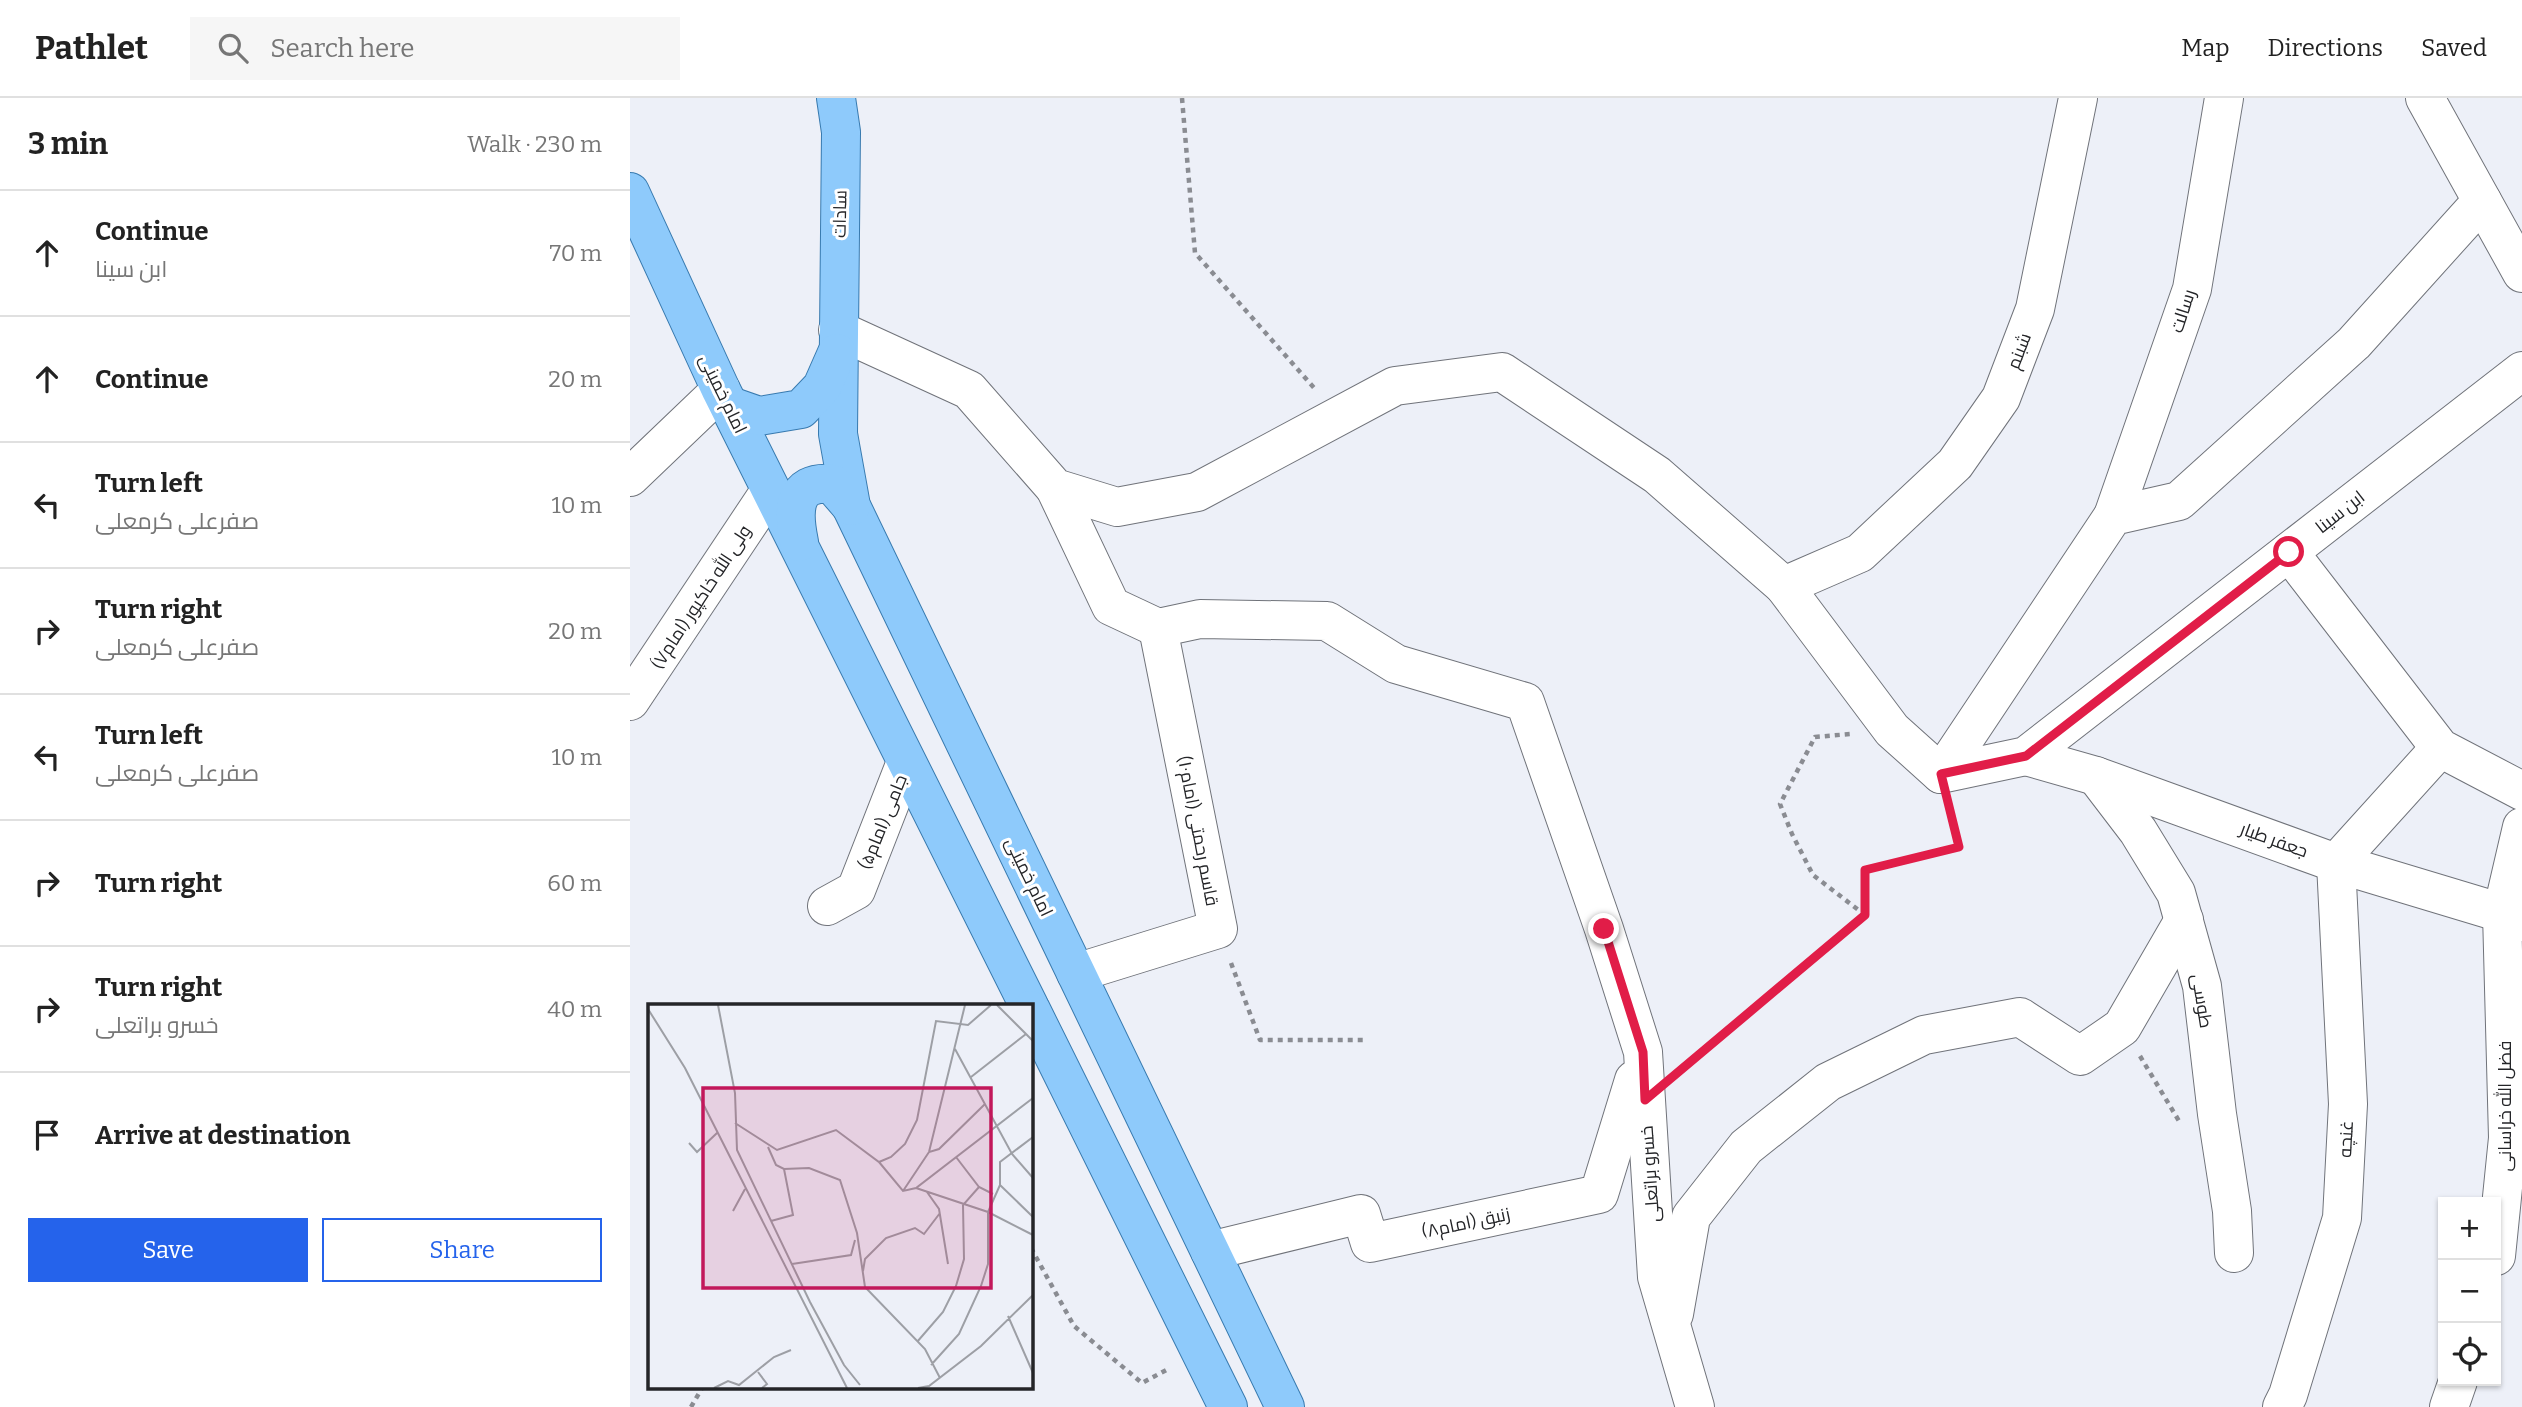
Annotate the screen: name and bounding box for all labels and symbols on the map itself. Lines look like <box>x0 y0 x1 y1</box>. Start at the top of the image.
street label: سادات <box>829 190 851 238</box>
street label: رسالت <box>2166 286 2200 336</box>
street label: شبنم <box>2002 330 2037 373</box>
street label: امام خمینی <box>694 351 752 438</box>
street label: ابن سینا <box>2311 486 2369 538</box>
street label: ولی الله خاکپور (امام۷) <box>645 520 757 674</box>
route start <box>2273 536 2304 567</box>
street label: قاسم رحمتی (امام۱۰) <box>1172 754 1223 908</box>
street label: جامی (امام۵) <box>854 771 913 873</box>
street label: جعفر طیار <box>2236 817 2311 862</box>
street label: امام خمینی <box>1000 834 1058 921</box>
route end <box>1588 913 1619 944</box>
street label: طوسی <box>2187 972 2217 1030</box>
inset map <box>648 1004 1032 1390</box>
street label: فضل الله خراسانی <box>2493 1040 2516 1172</box>
street label: غنچه <box>2334 1120 2359 1158</box>
street label: خسرو براتعلی <box>1636 1125 1664 1223</box>
street label: زنبق (امام۸) <box>1420 1203 1512 1244</box>

